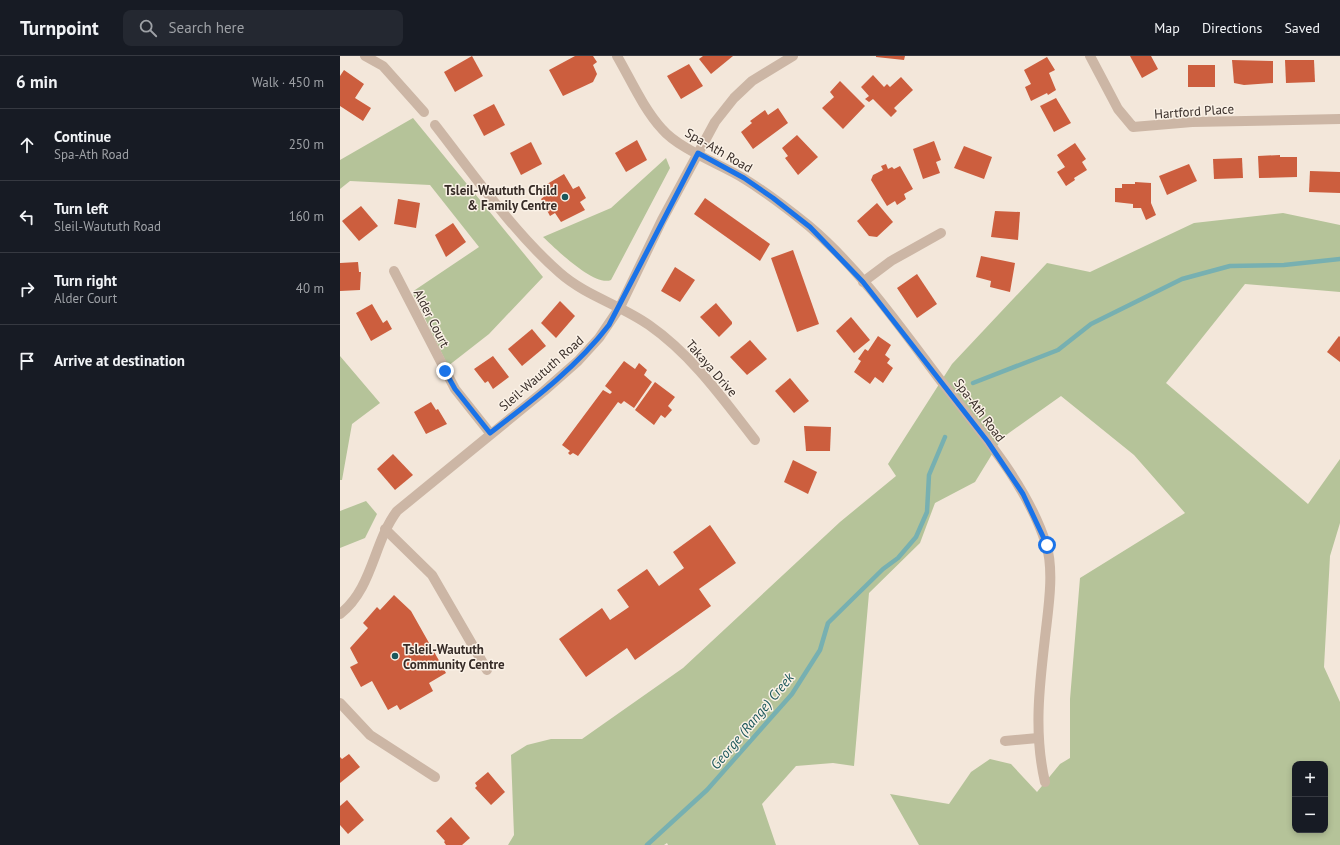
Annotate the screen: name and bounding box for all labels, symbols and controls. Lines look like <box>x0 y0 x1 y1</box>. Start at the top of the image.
search box <box>123 10 403 46</box>
text: Turnpoint <box>20 16 99 40</box>
icon: search <box>137 17 159 39</box>
text: Search here <box>169 18 244 37</box>
text: Map <box>1154 19 1180 37</box>
text: Directions <box>1202 19 1262 37</box>
text: Saved <box>1284 19 1320 37</box>
text: 6 min <box>16 71 57 93</box>
text: Walk · 450 m <box>252 74 324 91</box>
street label: Hartford Place <box>1154 100 1234 123</box>
street label: Spa-Ath Road <box>682 124 755 177</box>
text: Continue <box>54 127 111 146</box>
icon: ahead <box>16 134 38 156</box>
text: 250 m <box>289 136 324 153</box>
text: Spa-Ath Road <box>54 146 129 163</box>
place label: Tsleil-Waututh Child & Family Centre <box>444 182 557 214</box>
marker: Tsleil-Waututh Child & Family Centre <box>560 192 570 202</box>
text: Turn left <box>54 199 108 218</box>
icon: left <box>16 206 38 228</box>
text: 160 m <box>289 208 324 225</box>
text: Sleil-Waututh Road <box>54 218 161 235</box>
text: Turn right <box>54 271 117 290</box>
icon: right <box>16 278 38 300</box>
text: 40 m <box>296 280 324 297</box>
street label: Alder Court <box>410 286 454 351</box>
text: Alder Court <box>54 290 117 307</box>
street label: Sleil-Waututh Road <box>495 332 587 415</box>
street label: Takaya Drive <box>682 336 741 400</box>
icon: arrive <box>16 350 38 372</box>
text: Arrive at destination <box>54 351 185 370</box>
route end <box>436 362 454 380</box>
street label: Spa-Ath Road <box>950 375 1009 445</box>
route start <box>1038 536 1056 554</box>
place label: Tsleil-Waututh Community Centre <box>403 641 505 673</box>
marker: Tsleil-Waututh Community Centre <box>390 651 400 661</box>
water label: George (Range) Creek <box>706 668 798 773</box>
map controls <box>1292 761 1328 833</box>
button: + <box>1292 761 1328 797</box>
button: − <box>1292 797 1328 833</box>

